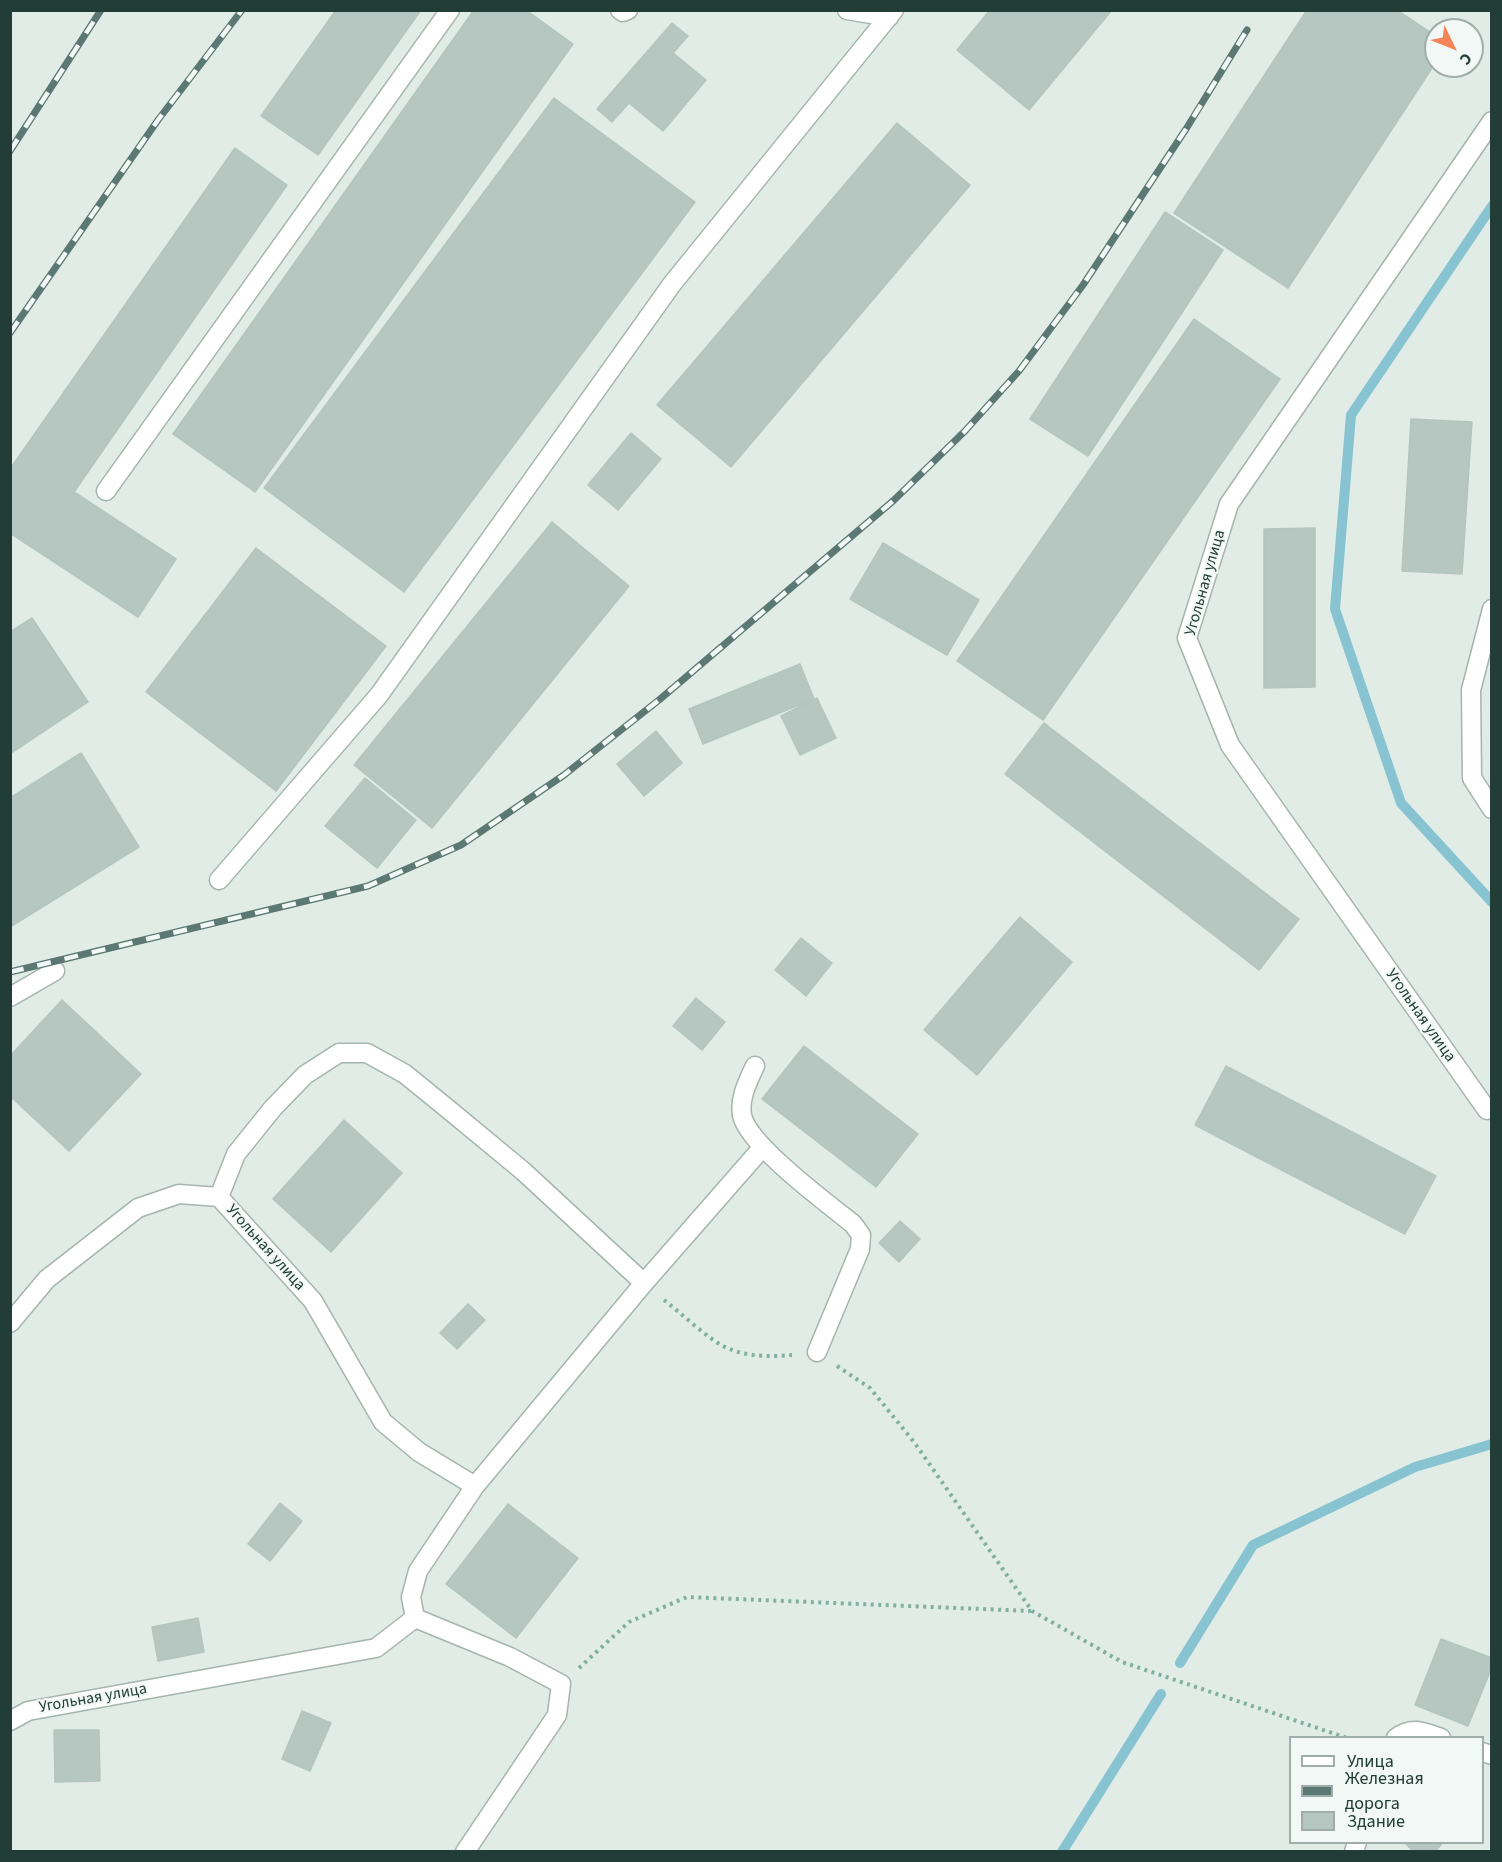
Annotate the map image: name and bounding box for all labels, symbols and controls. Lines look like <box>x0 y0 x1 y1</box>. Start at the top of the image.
north arrow <box>1424 18 1484 78</box>
text: С <box>1454 48 1477 70</box>
street label: Угольная улица <box>1182 528 1230 638</box>
street label: Угольная улица <box>1381 966 1459 1066</box>
street label: Угольная улица <box>221 1201 309 1295</box>
street label: Угольная улица <box>38 1680 148 1718</box>
legend <box>1289 1736 1484 1844</box>
text: Улица <box>1347 1749 1394 1774</box>
text: Железная дорога <box>1345 1766 1424 1816</box>
text: Здание <box>1347 1809 1405 1834</box>

